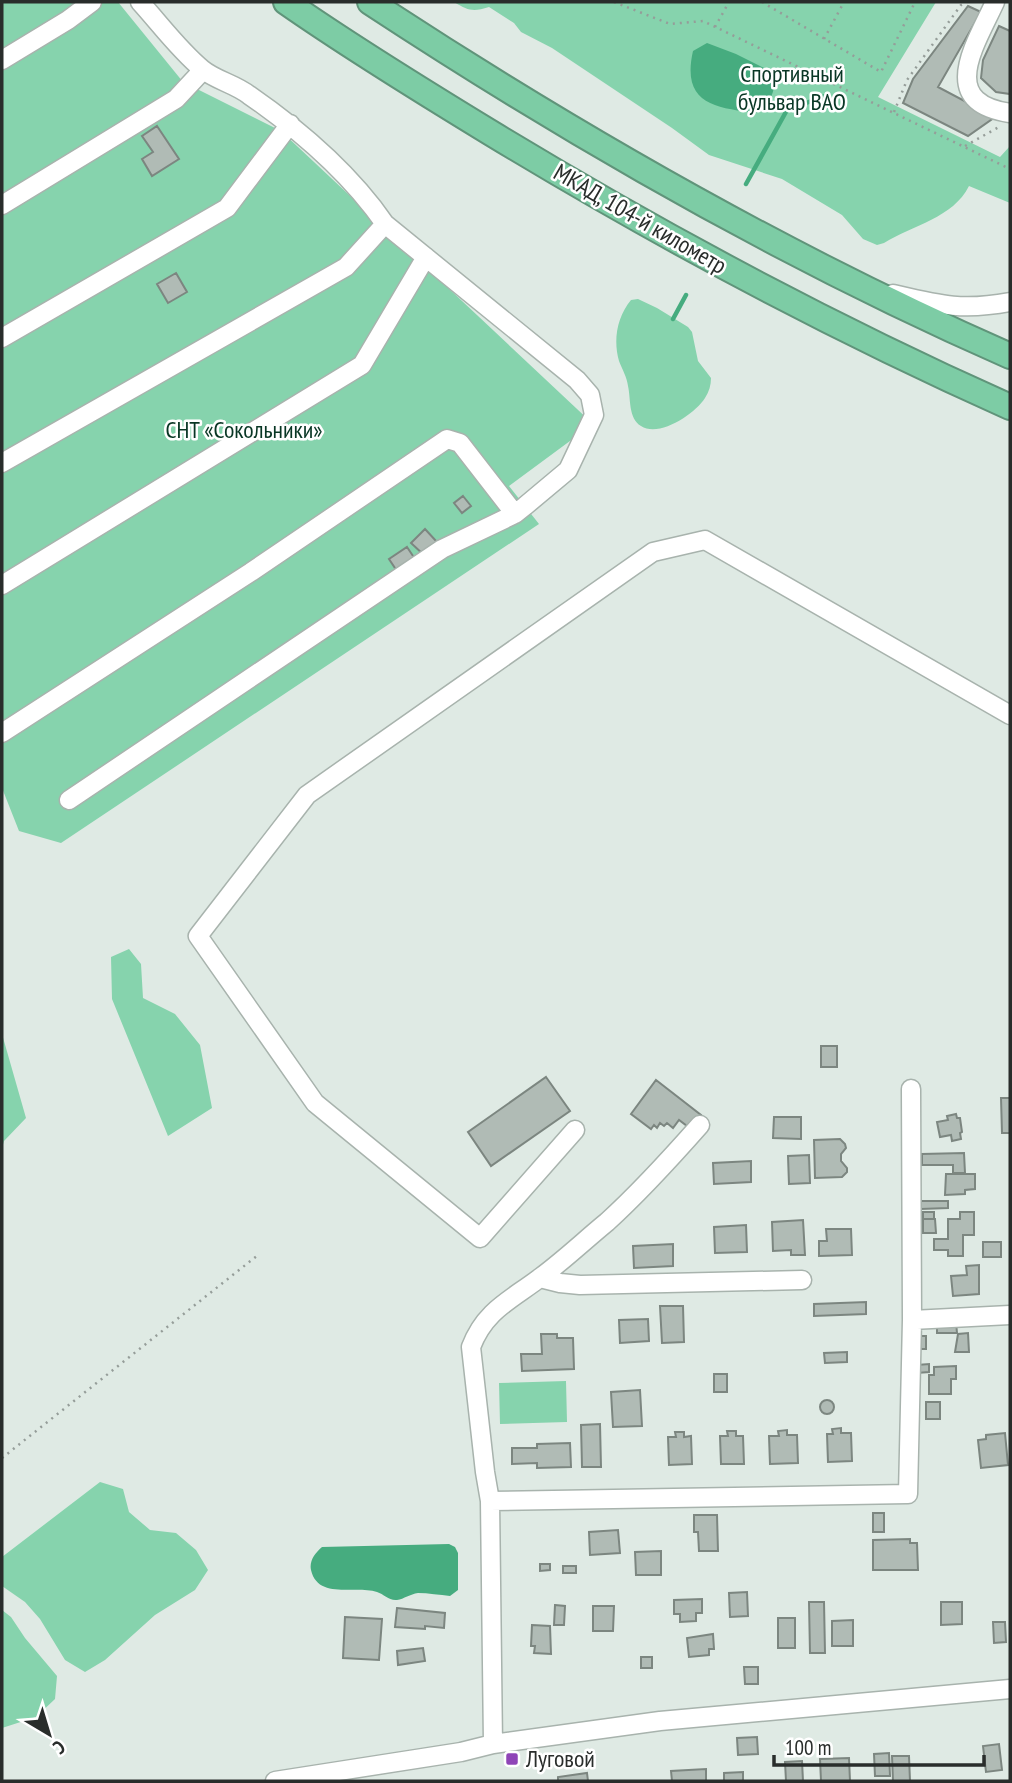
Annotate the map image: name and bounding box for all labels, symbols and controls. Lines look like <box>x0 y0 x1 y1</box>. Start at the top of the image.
park label: Спортивный бульвар ВАО <box>738 58 846 117</box>
street label: МКАД, 104-й километр <box>548 156 732 281</box>
park label: СНТ «Сокольники» <box>165 414 323 445</box>
north arrow <box>14 1699 84 1769</box>
scale bar <box>774 1724 984 1768</box>
text: 100 m <box>785 1734 831 1761</box>
text: С <box>48 1735 70 1760</box>
place label: Луговой <box>525 1743 595 1774</box>
marker: Луговой <box>504 1751 520 1767</box>

